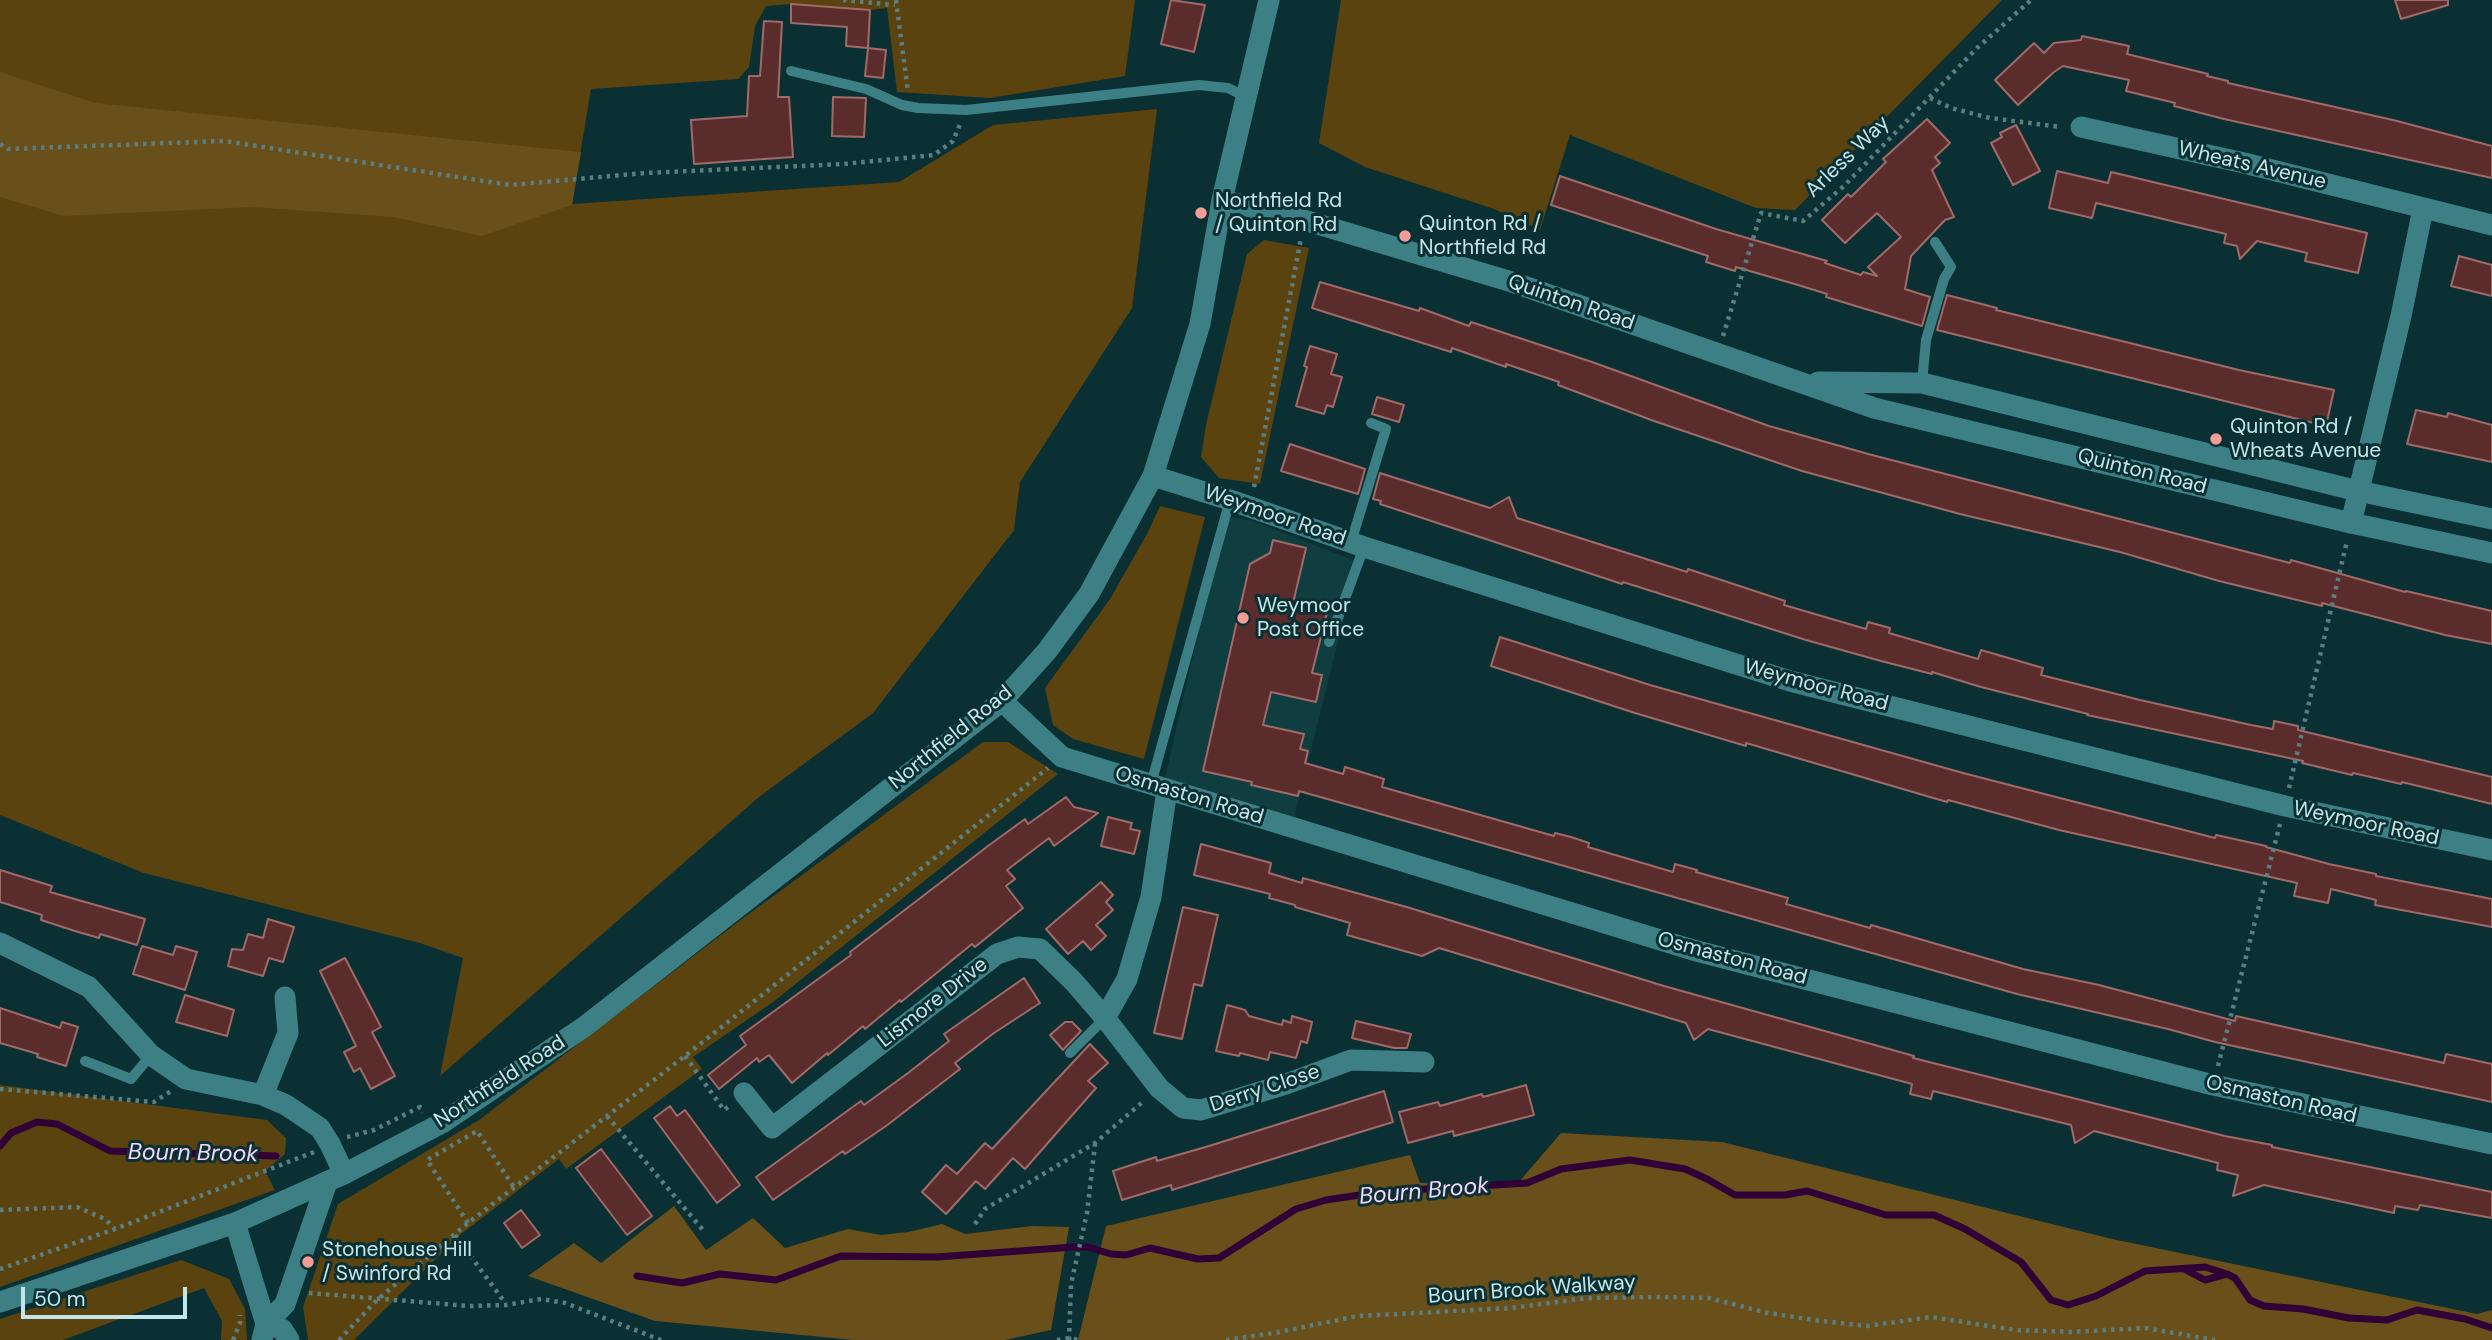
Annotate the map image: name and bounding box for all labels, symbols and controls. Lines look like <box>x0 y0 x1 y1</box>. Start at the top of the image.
street label: Arless Way <box>1801 111 1895 203</box>
street label: Wheats Avenue <box>2176 137 2328 195</box>
place label: Northfield Rd / Quinton Rd <box>1215 188 1342 238</box>
marker: Northfield Rd / Quinton Rd <box>1193 205 1209 221</box>
place label: Quinton Rd / Northfield Rd <box>1419 211 1546 261</box>
marker: Quinton Rd / Northfield Rd <box>1397 228 1413 244</box>
street label: Quinton Road <box>1504 270 1638 336</box>
place label: Quinton Rd / Wheats Avenue <box>2230 414 2381 464</box>
marker: Quinton Rd / Wheats Avenue <box>2208 431 2224 447</box>
street label: Quinton Road <box>2075 444 2209 500</box>
street label: Weymoor Road <box>1201 480 1349 552</box>
place label: Weymoor Post Office <box>1257 593 1364 643</box>
marker: Weymoor Post Office <box>1235 610 1251 626</box>
street label: Weymoor Road <box>1741 655 1891 717</box>
street label: Northfield Road <box>884 681 1018 795</box>
street label: Osmaston Road <box>1112 761 1266 831</box>
street label: Weymoor Road <box>2291 796 2441 852</box>
street label: Osmaston Road <box>1654 927 1810 991</box>
street label: Lismore Drive <box>873 952 993 1054</box>
street label: Northfield Road <box>430 1030 570 1134</box>
street label: Derry Close <box>1207 1059 1323 1119</box>
street label: Osmaston Road <box>2203 1070 2359 1130</box>
water label: Bourn Brook <box>128 1139 258 1169</box>
water label: Bourn Brook <box>1358 1173 1490 1211</box>
place label: Stonehouse Hill / Swinford Rd <box>322 1237 472 1287</box>
marker: Stonehouse Hill / Swinford Rd <box>300 1254 316 1270</box>
street label: Bourn Brook Walkway <box>1427 1270 1637 1310</box>
scale bar <box>24 1274 191 1318</box>
text: 50 m <box>34 1285 85 1313</box>

